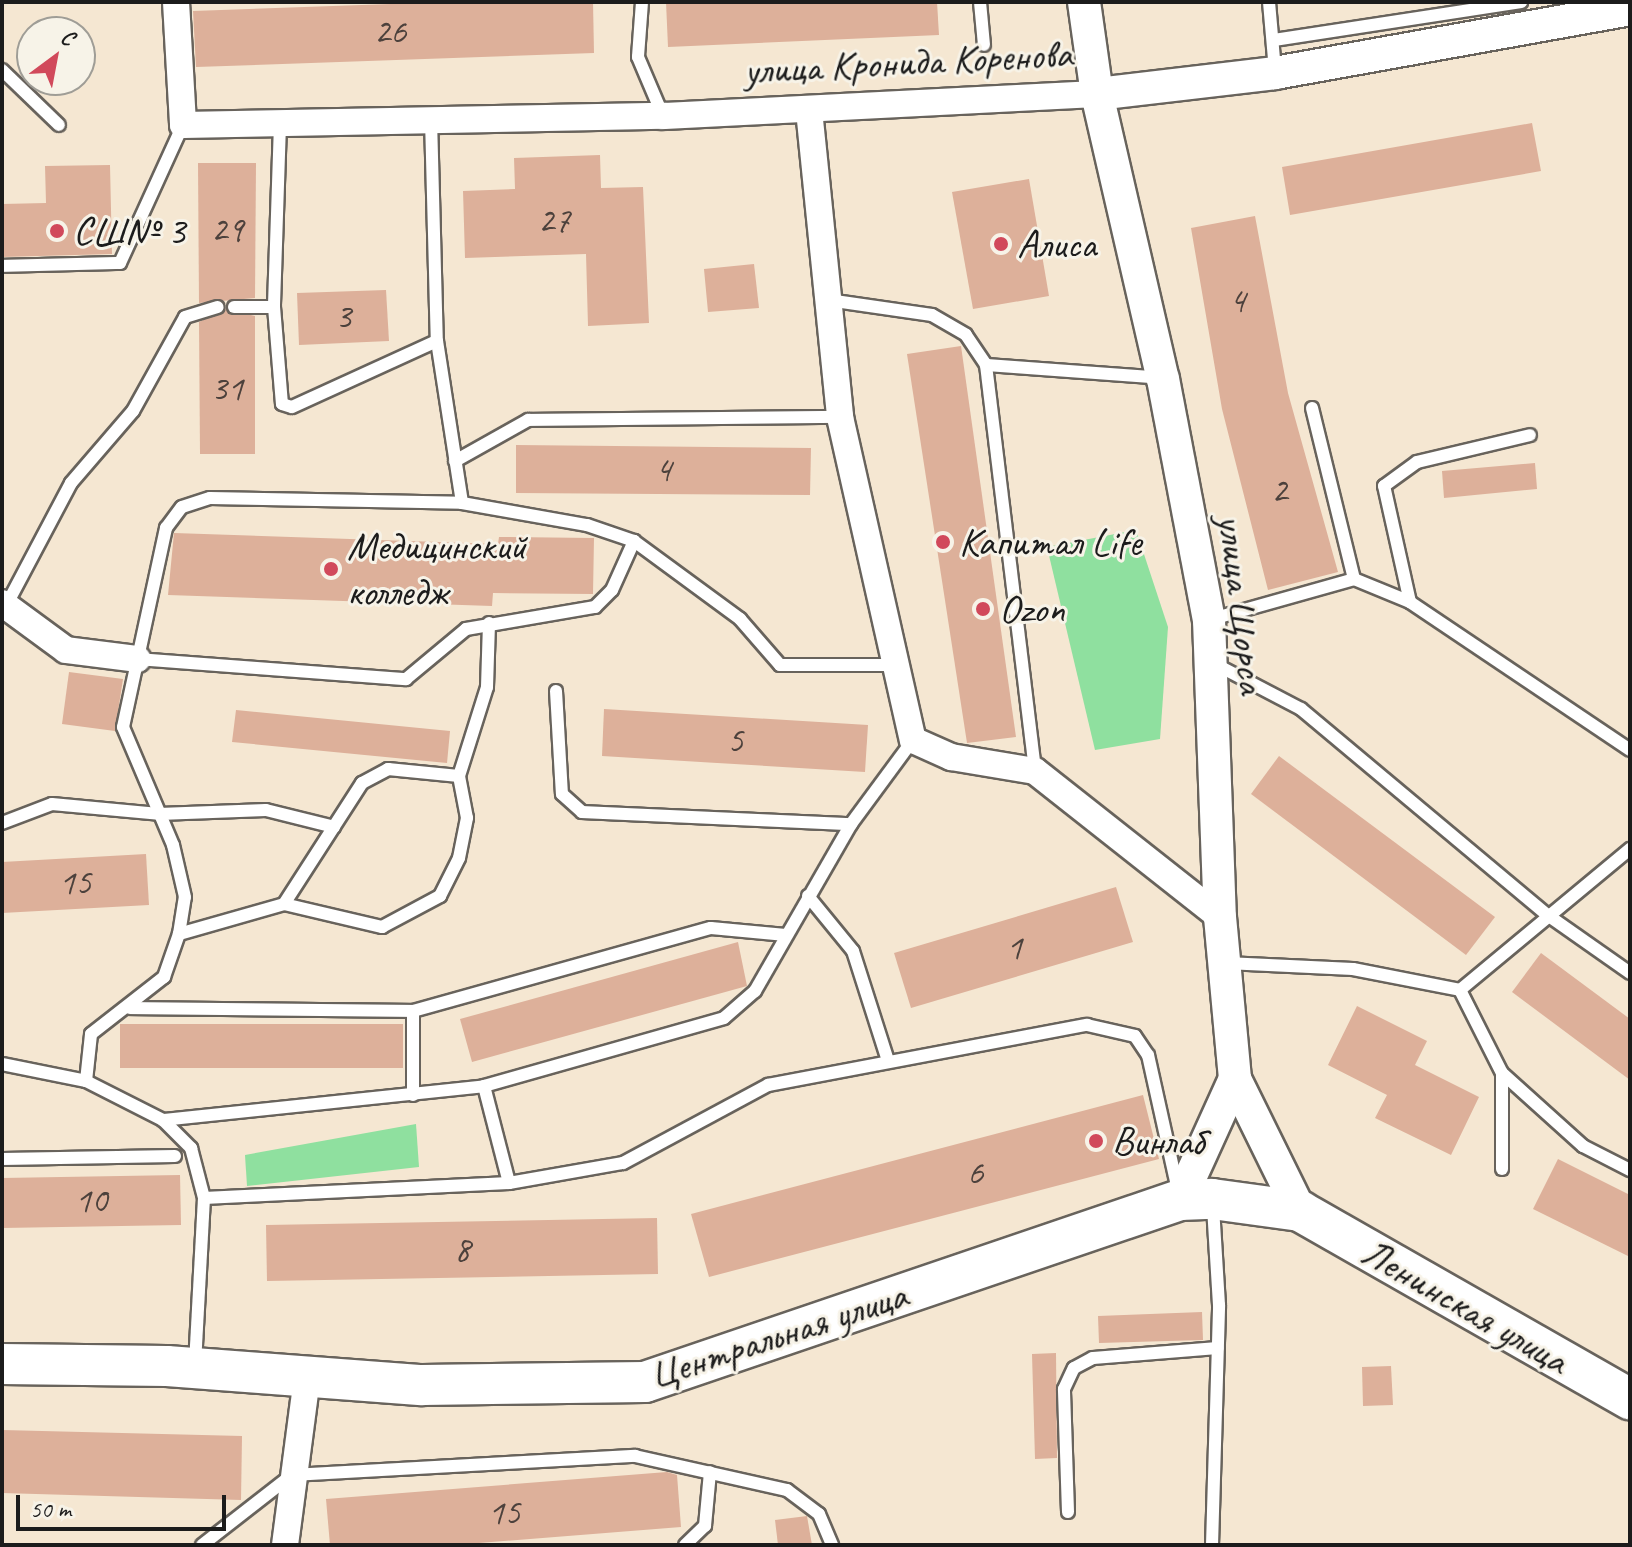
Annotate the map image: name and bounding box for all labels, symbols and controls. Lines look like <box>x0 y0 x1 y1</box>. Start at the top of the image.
house number: 26 <box>374 10 406 54</box>
north arrow <box>16 16 96 96</box>
text: С <box>56 23 80 52</box>
street label: улица Кронида Коренова <box>742 29 1074 95</box>
house number: 27 <box>538 199 570 243</box>
place label: СШ№ 3 <box>73 207 185 255</box>
house number: 29 <box>211 208 243 252</box>
place label: Алиса <box>1017 220 1096 268</box>
marker: СШ№ 3 <box>48 222 66 240</box>
marker: Алиса <box>992 235 1010 253</box>
house number: 4 <box>1229 279 1245 323</box>
house number: 3 <box>335 295 351 339</box>
house number: 31 <box>211 367 243 411</box>
house number: 4 <box>655 448 671 492</box>
house number: 2 <box>1271 469 1287 513</box>
street label: улица Щорса <box>1207 512 1277 696</box>
place label: Капитал Life <box>959 518 1141 566</box>
place label: Медицинский колледж <box>347 522 526 616</box>
marker: Капитал Life <box>934 533 952 551</box>
marker: Медицинский колледж <box>322 560 340 578</box>
place label: Ozon <box>999 585 1065 633</box>
marker: Ozon <box>974 600 992 618</box>
house number: 5 <box>727 719 743 763</box>
house number: 15 <box>59 861 91 905</box>
house number: 1 <box>1006 926 1022 970</box>
place label: Винлаб <box>1112 1117 1203 1165</box>
marker: Винлаб <box>1087 1132 1105 1150</box>
house number: 6 <box>967 1151 983 1195</box>
house number: 10 <box>75 1179 107 1223</box>
street label: Ленинская улица <box>1352 1227 1578 1385</box>
house number: 8 <box>454 1228 470 1272</box>
street label: Центральная улица <box>642 1270 914 1400</box>
scale bar <box>20 1479 230 1529</box>
house number: 15 <box>488 1491 520 1535</box>
text: 50 m <box>30 1494 71 1524</box>

